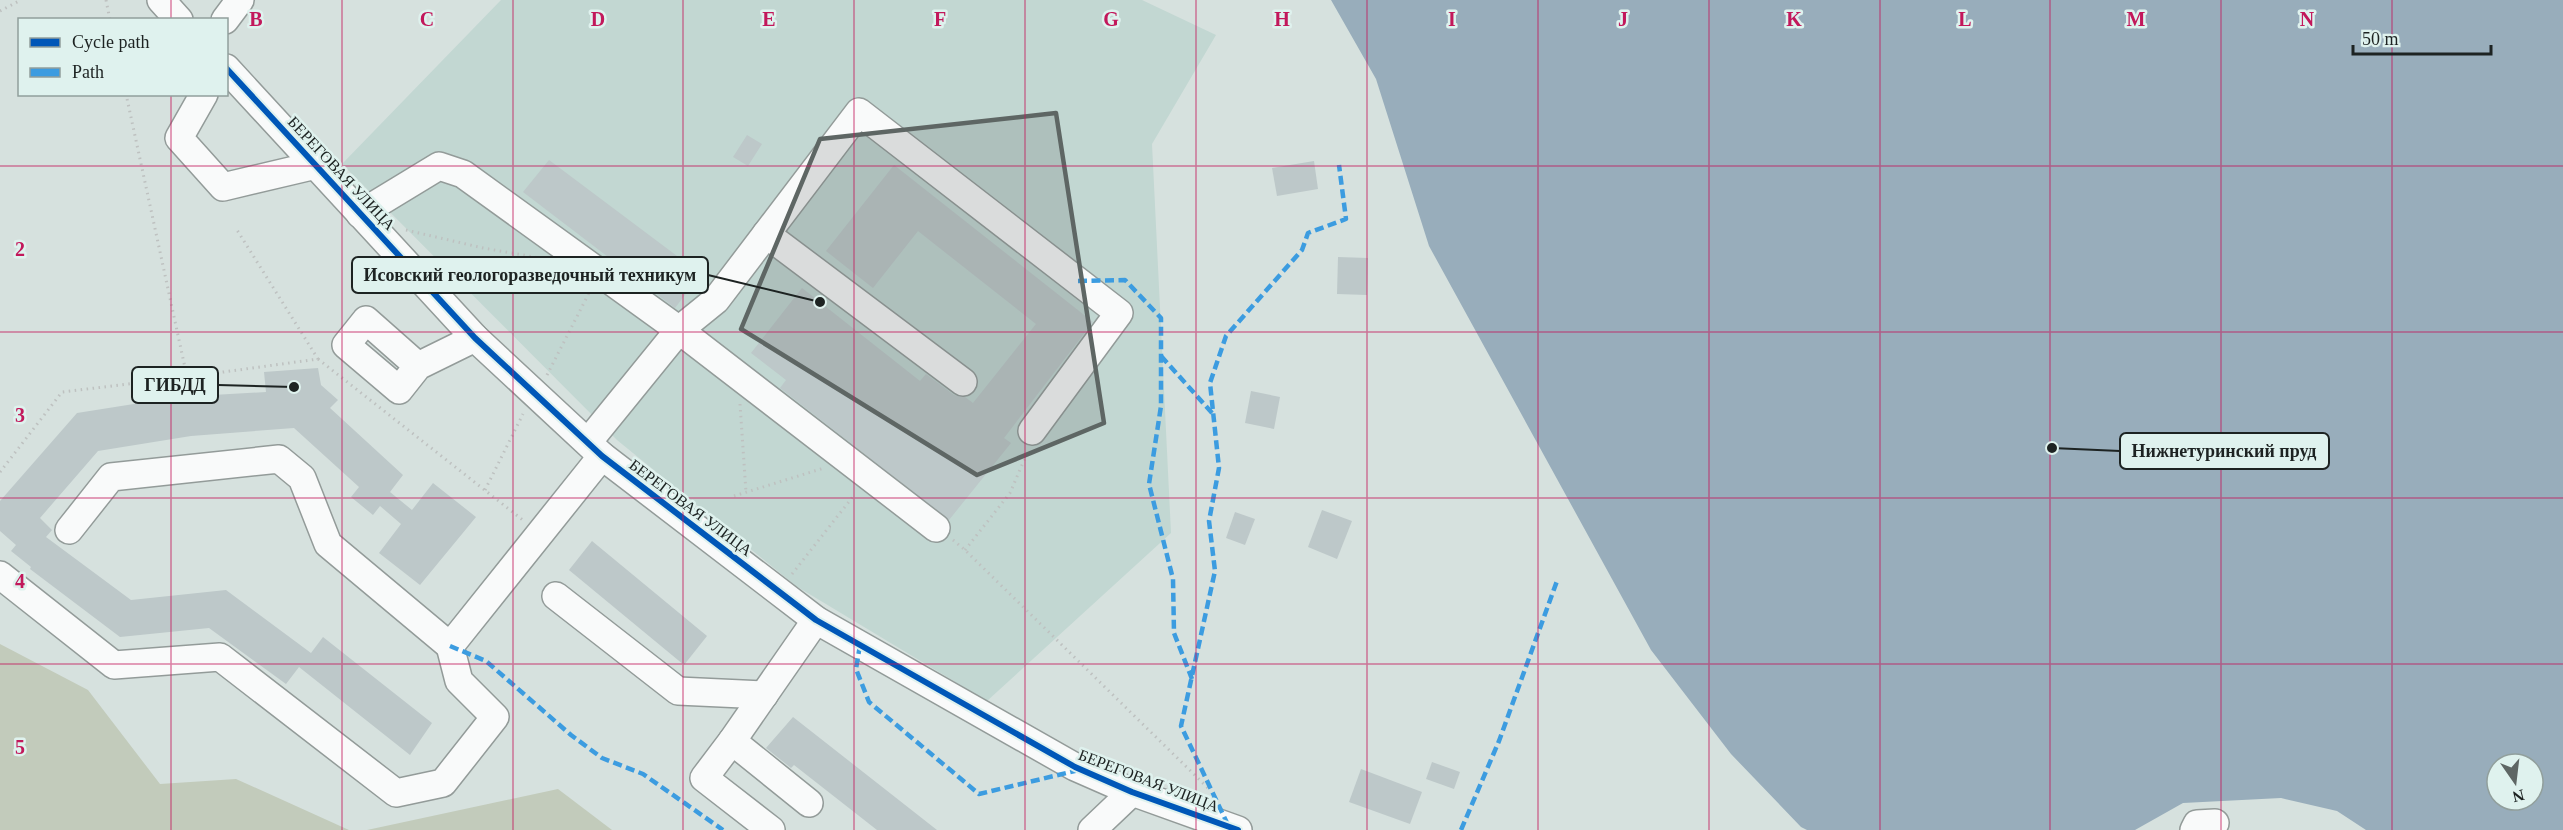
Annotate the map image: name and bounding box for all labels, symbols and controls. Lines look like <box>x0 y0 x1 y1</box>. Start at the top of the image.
text: B <box>249 8 263 30</box>
text: C <box>420 8 434 30</box>
text: D <box>591 8 605 30</box>
text: E <box>762 8 776 30</box>
text: F <box>934 8 946 30</box>
text: G <box>1103 8 1119 30</box>
text: H <box>1274 8 1290 30</box>
text: I <box>1448 8 1456 30</box>
text: J <box>1618 8 1628 30</box>
text: K <box>1786 8 1802 30</box>
text: L <box>1958 8 1972 30</box>
text: M <box>2127 8 2146 30</box>
text: N <box>2300 8 2315 30</box>
legend <box>18 18 228 96</box>
scale bar <box>2353 18 2491 56</box>
text: 50 m <box>2362 29 2399 49</box>
text: Cycle path <box>72 32 149 52</box>
text: Path <box>72 62 104 82</box>
street label: БЕРЕГОВАЯ УЛИЦА <box>284 113 399 235</box>
text: 2 <box>15 238 25 260</box>
callout: Исовский геологоразведочный техникум <box>352 257 708 293</box>
text: Исовский геологоразведочный техникум <box>364 265 696 285</box>
callout: ГИБДД <box>132 367 218 403</box>
text: ГИБДД <box>144 375 206 395</box>
text: 3 <box>15 404 25 426</box>
callout: Нижнетуринский пруд <box>2120 433 2329 469</box>
text: Нижнетуринский пруд <box>2132 441 2316 461</box>
street label: БЕРЕГОВАЯ УЛИЦА <box>625 456 756 560</box>
text: 4 <box>15 570 25 592</box>
text: 5 <box>15 736 25 758</box>
street label: БЕРЕГОВАЯ УЛИЦА <box>1076 746 1222 816</box>
north arrow <box>2485 752 2545 812</box>
text: N <box>2510 786 2526 806</box>

